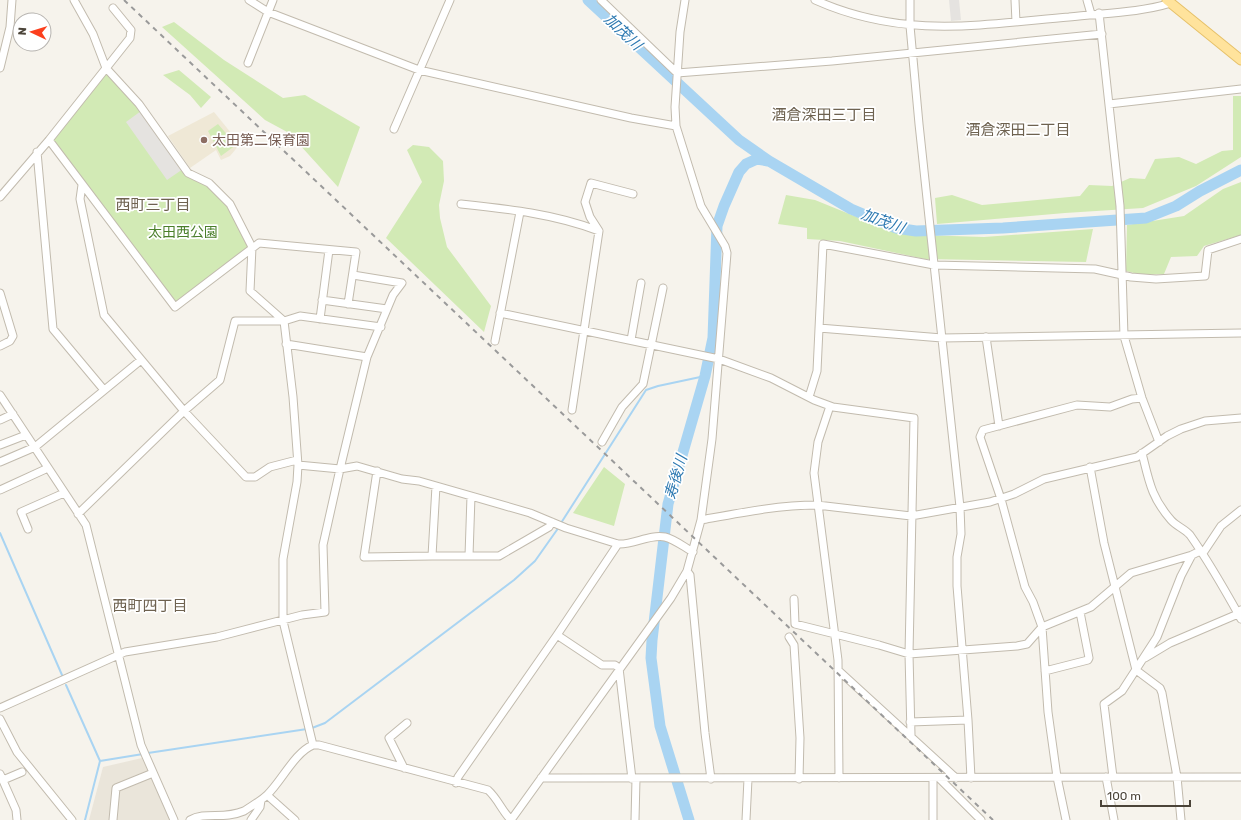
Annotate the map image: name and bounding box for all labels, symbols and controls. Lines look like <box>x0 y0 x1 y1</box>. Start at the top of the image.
water label: 加茂川 <box>600 10 647 55</box>
north arrow <box>12 12 52 52</box>
text: N <box>16 27 29 36</box>
district label: 酒倉深田三丁目 <box>771 106 877 124</box>
district label: 酒倉深田二丁目 <box>965 121 1071 139</box>
place label: 太田第二保育園 <box>212 132 310 149</box>
marker: 太田第二保育園 <box>199 135 209 145</box>
district label: 西町三丁目 <box>115 196 191 214</box>
water label: 加茂川 <box>859 205 909 238</box>
park label: 太田西公園 <box>148 224 218 241</box>
water label: 寿後川 <box>661 451 691 501</box>
district label: 西町四丁目 <box>112 597 188 615</box>
scale bar <box>1101 782 1190 808</box>
text: 100 m <box>1107 789 1141 803</box>

